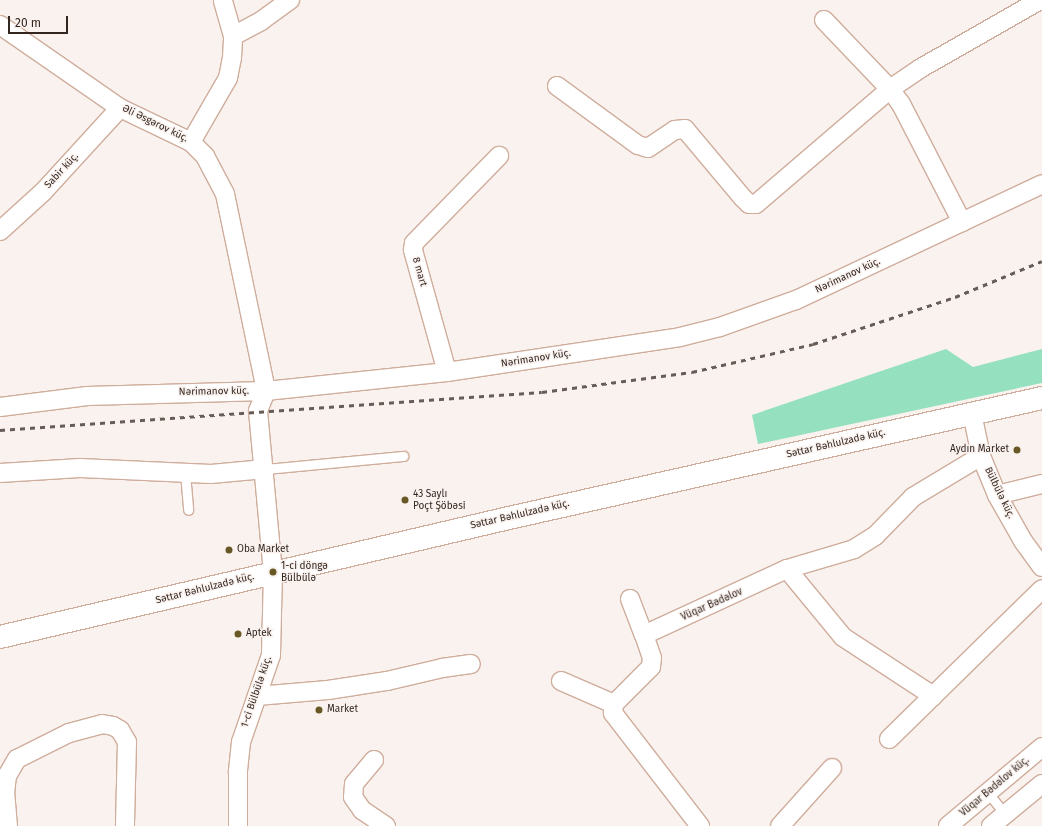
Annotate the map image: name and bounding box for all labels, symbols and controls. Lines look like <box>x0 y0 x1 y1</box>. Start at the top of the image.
scale bar <box>10 8 70 34</box>
text: 20 m <box>15 16 41 30</box>
street label: Əli Əsgərov küç. <box>120 103 190 145</box>
street label: Sabir küç. <box>43 151 81 191</box>
street label: 8 mart <box>409 256 429 288</box>
street label: Nərimanov küç. <box>814 256 882 296</box>
street label: Nərimanov küç. <box>500 348 572 370</box>
street label: Nərimanov küç. <box>179 385 249 399</box>
street label: Səttar Bəhlulzadə küç. <box>785 427 887 461</box>
place label: Aydın Market <box>950 444 1009 456</box>
marker: Aydın Market <box>1012 445 1022 455</box>
street label: Bülbülə küç. <box>981 465 1017 521</box>
place label: 43 Saylı Poçt Şöbəsi <box>413 488 466 512</box>
marker: 43 Saylı Poçt Şöbəsi <box>400 495 410 505</box>
street label: Səttar Bəhlulzadə küç. <box>469 498 571 532</box>
place label: Oba Market <box>237 544 289 556</box>
marker: Oba Market <box>224 545 234 555</box>
place label: 1-ci döngə Bülbülə <box>281 560 328 584</box>
marker: 1-ci döngə Bülbülə <box>268 567 278 577</box>
street label: Səttar Bəhlulzadə küç. <box>154 571 256 607</box>
street label: Vüqar Bədəlov <box>679 586 745 624</box>
place label: Aptek <box>246 628 272 640</box>
marker: Aptek <box>233 629 243 639</box>
street label: 1-ci Bülbülə küç. <box>239 655 275 729</box>
place label: Market <box>327 704 358 716</box>
marker: Market <box>314 705 324 715</box>
street label: Vüqar Bədəlov küç. <box>958 755 1032 819</box>

